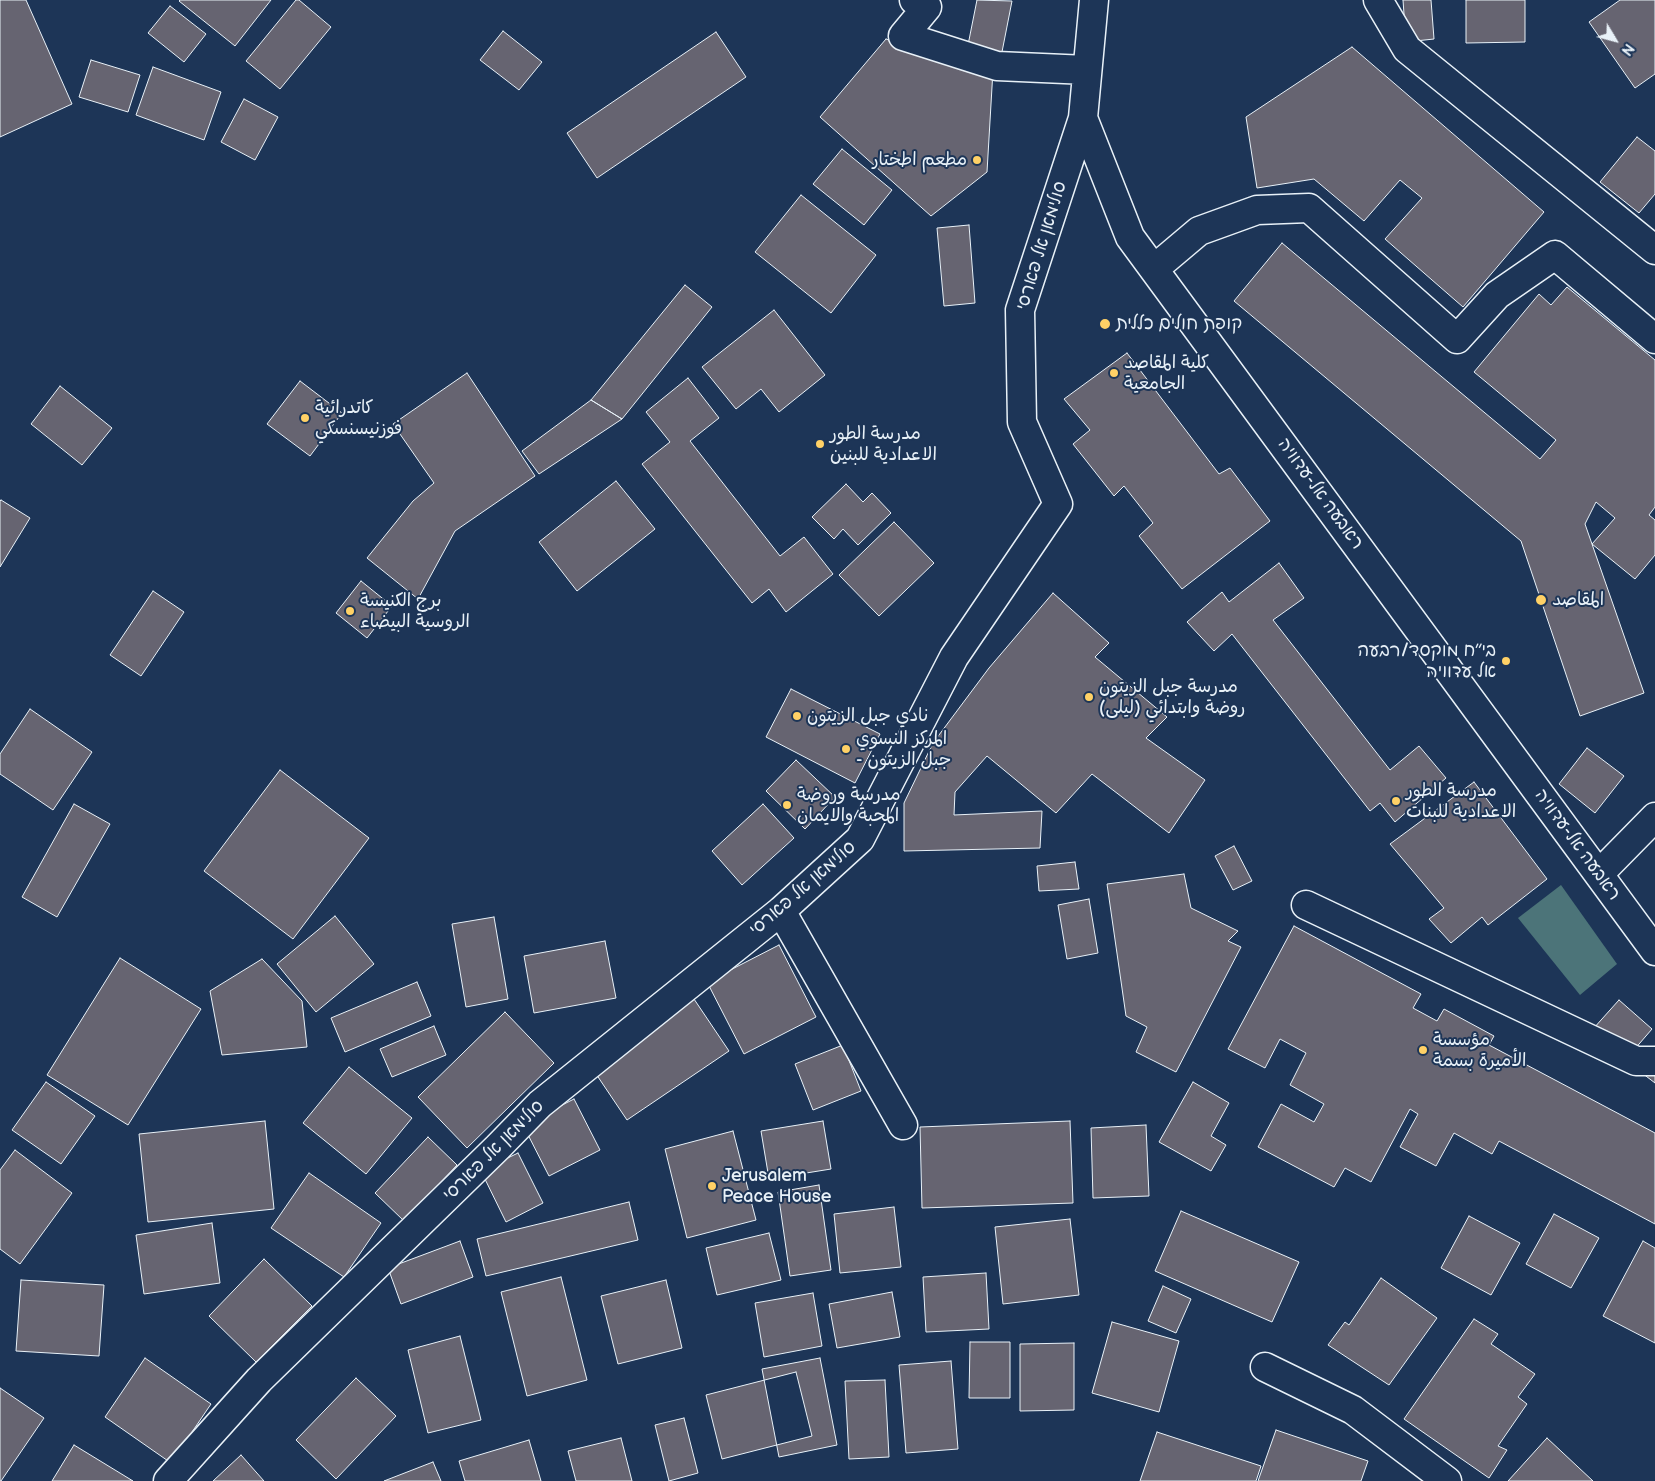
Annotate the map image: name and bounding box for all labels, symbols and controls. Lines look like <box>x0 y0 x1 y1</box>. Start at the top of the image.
north arrow <box>1590 15 1640 65</box>
text: N <box>1617 40 1637 59</box>
place label: مطعم اطختار <box>872 149 967 171</box>
marker: مطعم اطختار <box>971 154 983 166</box>
street label: סולימאן אל פארסי <box>1012 179 1072 313</box>
place label: קופת חולים כללית <box>1116 313 1242 335</box>
marker: קופת חולים כללית <box>1098 317 1112 331</box>
place label: كلية المقاصد الجامعية <box>1124 352 1209 394</box>
marker: كلية المقاصد الجامعية <box>1108 367 1120 379</box>
place label: كاتدرائية فوزنيسنسكي <box>315 397 402 439</box>
marker: كاتدرائية فوزنيسنسكي <box>299 412 311 424</box>
place label: مدرسة الطور الاعدادية للبنين <box>830 423 937 466</box>
street label: ראבעה אל-עדוויה <box>1272 434 1368 554</box>
marker: مدرسة الطور الاعدادية للبنين <box>814 438 826 450</box>
place label: المقاصد <box>1552 589 1604 611</box>
place label: برج الكنيسة الروسية البيضاء <box>360 590 470 632</box>
marker: المقاصد <box>1534 593 1548 607</box>
marker: برج الكنيسة الروسية البيضاء <box>344 605 356 617</box>
place label: בי״ח מוקסד/רבעה אל עדוויה <box>1358 640 1496 682</box>
marker: בי״ח מוקסד/רבעה אל עדוויה <box>1500 655 1512 667</box>
place label: مدرسة جبل الزيتون (ليلى) روضة وابتدائي <box>1099 676 1245 719</box>
marker: مدرسة جبل الزيتون (ليلى) روضة وابتدائي <box>1083 691 1095 703</box>
place label: نادي جبل الزيتون <box>807 705 928 727</box>
marker: نادي جبل الزيتون <box>791 710 803 722</box>
place label: المركز النسوي - جبل الزيتون <box>856 728 951 771</box>
marker: المركز النسوي - جبل الزيتون <box>840 743 852 755</box>
place label: مدرسة الطور الاعدادية للبنات <box>1406 780 1516 822</box>
place label: مدرسة وروضة المحبة والايمان <box>797 784 901 826</box>
street label: ראבעה אל-עדוויה <box>1529 785 1625 905</box>
marker: مدرسة الطور الاعدادية للبنات <box>1390 795 1402 807</box>
marker: مدرسة وروضة المحبة والايمان <box>781 799 793 811</box>
street label: סולימאן אל פארסי <box>745 837 861 941</box>
place label: مؤسسة الأميرة بسمة <box>1433 1029 1526 1072</box>
marker: مؤسسة الأميرة بسمة <box>1417 1044 1429 1056</box>
street label: סולימאן אל פארסי <box>439 1096 549 1206</box>
place label: Jerusalem Peace House <box>722 1165 831 1208</box>
marker: Jerusalem Peace House <box>706 1180 718 1192</box>

